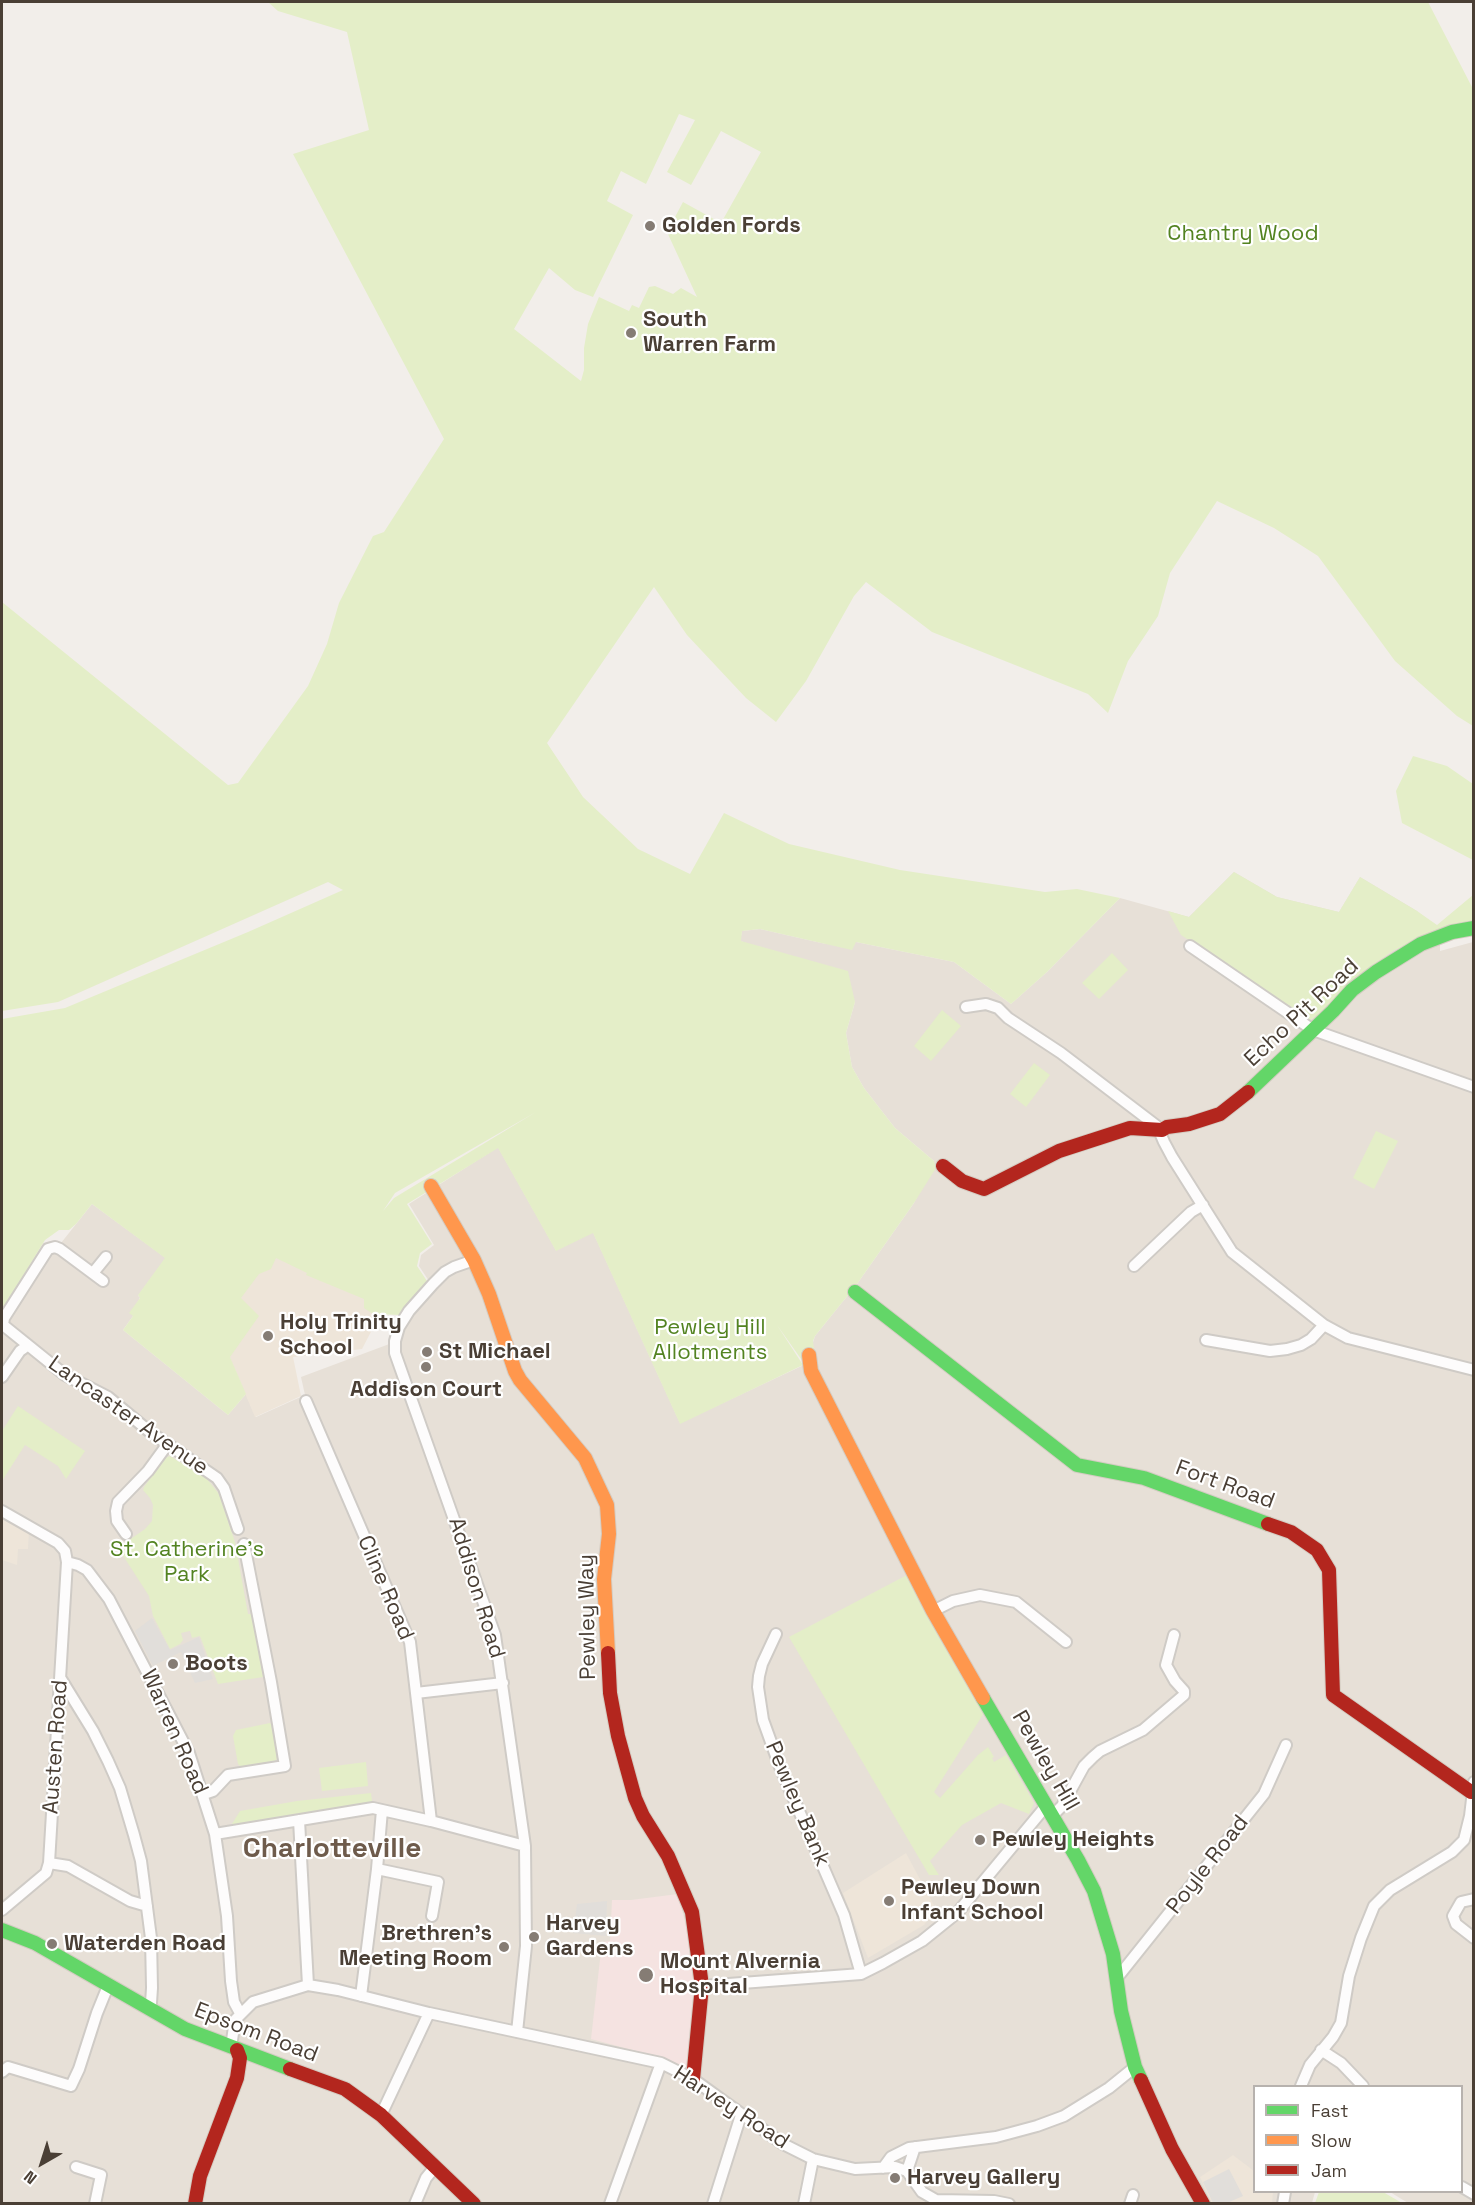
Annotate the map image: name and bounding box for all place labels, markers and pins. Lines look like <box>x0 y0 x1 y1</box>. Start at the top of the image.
place label: Golden Fords <box>662 213 801 239</box>
marker: Golden Fords <box>643 219 657 233</box>
place label: South Warren Farm <box>643 307 776 358</box>
marker: South Warren Farm <box>624 326 638 340</box>
place label: Holy Trinity School <box>280 1310 402 1362</box>
marker: Holy Trinity School <box>261 1329 275 1343</box>
place label: St Michael <box>439 1339 551 1365</box>
marker: St Michael <box>420 1345 434 1359</box>
marker: Addison Court <box>419 1360 433 1374</box>
place label: Addison Court <box>350 1377 502 1403</box>
place label: Boots <box>185 1651 248 1677</box>
marker: Boots <box>166 1657 180 1671</box>
place label: Pewley Heights <box>992 1827 1154 1853</box>
marker: Pewley Heights <box>973 1833 987 1847</box>
place label: Pewley Down Infant School <box>901 1875 1044 1927</box>
marker: Pewley Down Infant School <box>882 1894 896 1908</box>
place label: Harvey Gardens <box>546 1911 633 1963</box>
place label: Brethren's Meeting Room <box>339 1921 492 1972</box>
marker: Harvey Gardens <box>527 1930 541 1944</box>
place label: Waterden Road <box>64 1931 226 1957</box>
marker: Waterden Road <box>45 1937 59 1951</box>
marker: Brethren's Meeting Room <box>497 1940 511 1954</box>
place label: Mount Alvernia Hospital <box>660 1949 820 2000</box>
marker: Mount Alvernia Hospital <box>637 1966 655 1984</box>
place label: Harvey Gallery <box>907 2165 1060 2191</box>
marker: Harvey Gallery <box>888 2171 902 2185</box>

